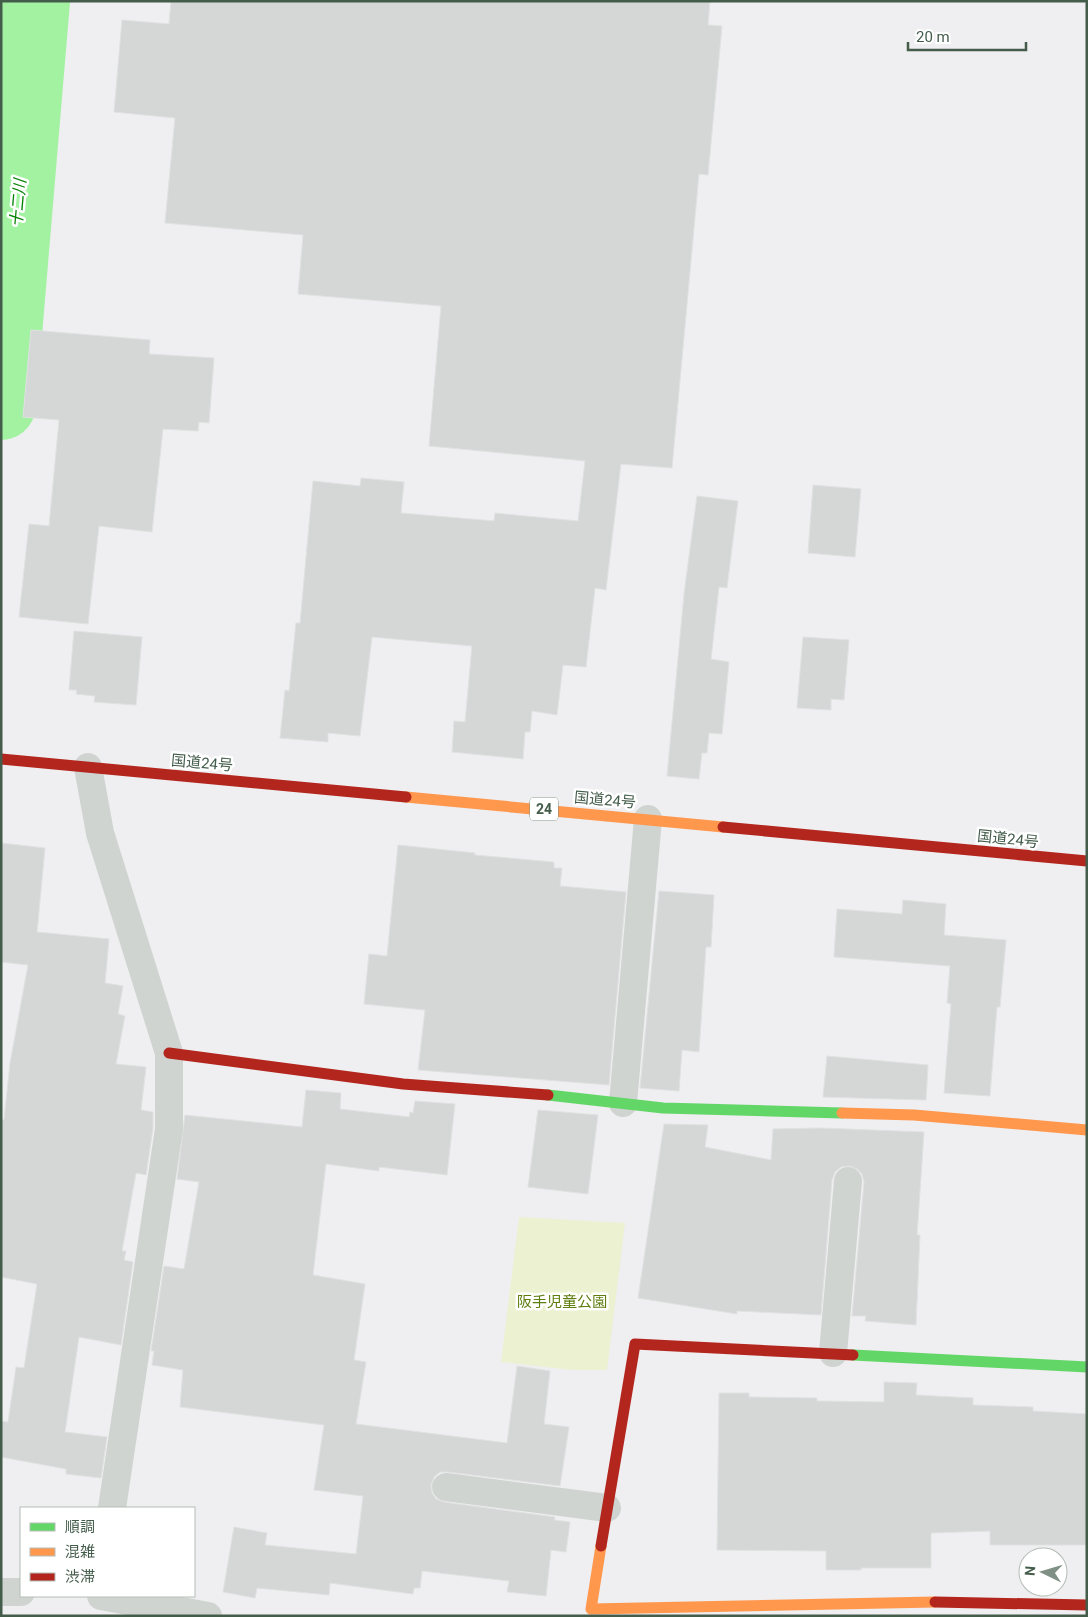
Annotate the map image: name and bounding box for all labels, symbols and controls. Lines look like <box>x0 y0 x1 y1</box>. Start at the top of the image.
scale bar <box>908 20 1026 52</box>
text: 20 m <box>916 28 950 46</box>
water label: 十二川 <box>6 176 30 228</box>
street label: 国道24号 <box>170 751 234 775</box>
street label: 国道24号 <box>573 788 637 812</box>
road number: 24 <box>530 798 558 821</box>
street label: 国道24号 <box>976 827 1040 851</box>
park label: 阪手児童公園 <box>517 1293 607 1311</box>
legend <box>20 1507 195 1597</box>
text: 順調 <box>65 1518 95 1536</box>
text: 混雑 <box>65 1543 95 1561</box>
north arrow <box>1018 1547 1068 1597</box>
text: N <box>1022 1565 1038 1576</box>
text: 渋滞 <box>65 1568 95 1586</box>

